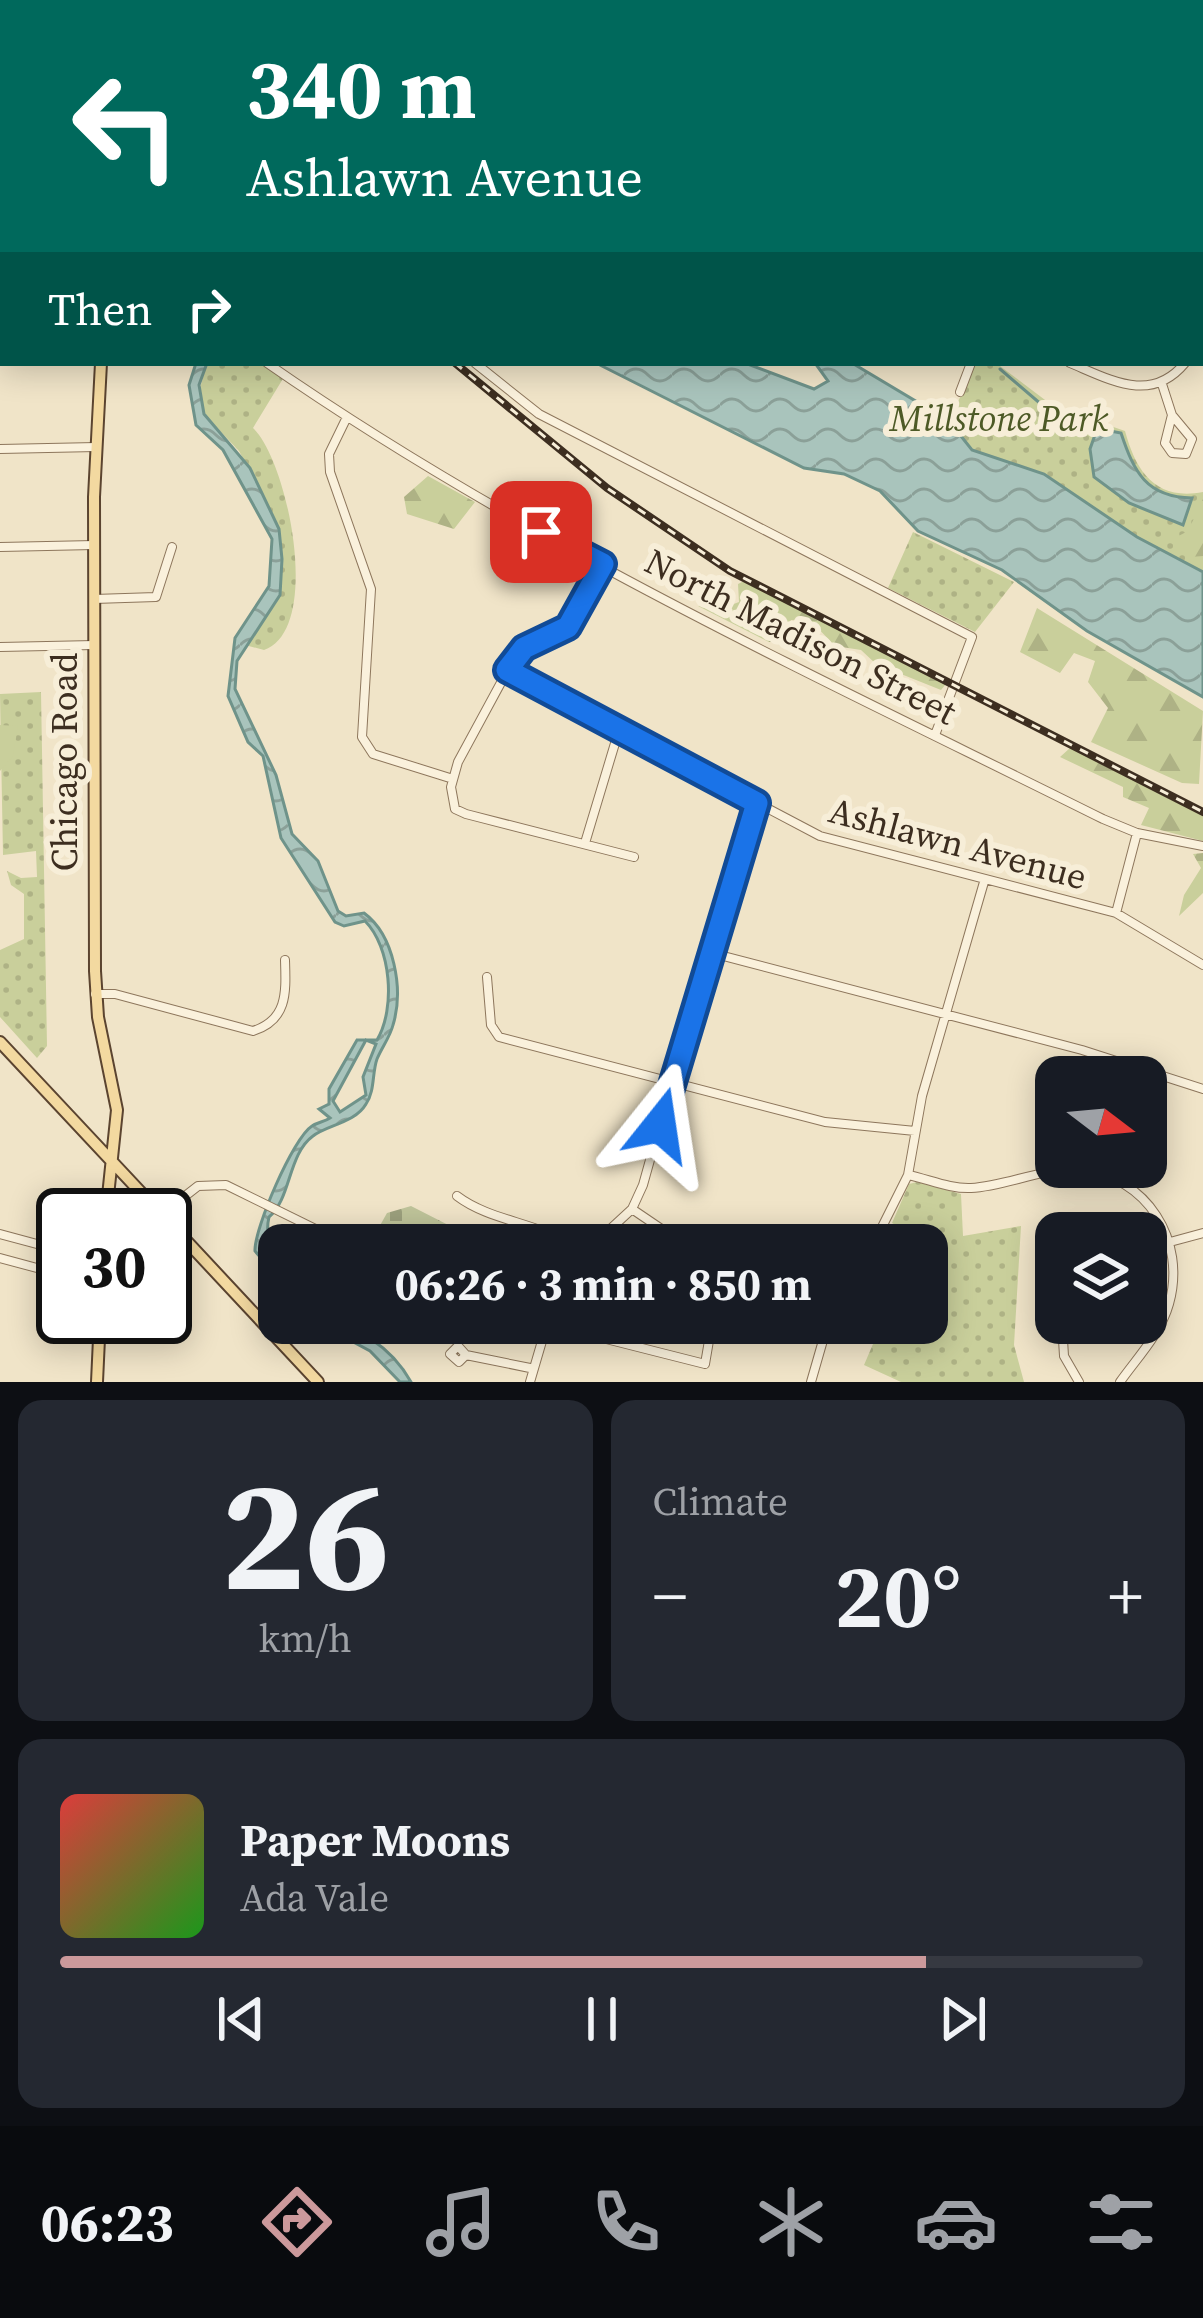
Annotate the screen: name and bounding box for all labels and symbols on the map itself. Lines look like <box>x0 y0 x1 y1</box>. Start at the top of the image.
park label: Millstone Park <box>889 394 1109 443</box>
pin <box>490 481 592 583</box>
street label: North Madison Street <box>637 537 965 736</box>
street label: Chicago Road <box>40 653 89 871</box>
street label: Ashlawn Avenue <box>824 786 1092 901</box>
north arrow <box>1035 1056 1167 1188</box>
position arrow <box>597 1062 723 1188</box>
speed limit sign: 30 <box>36 1188 192 1344</box>

